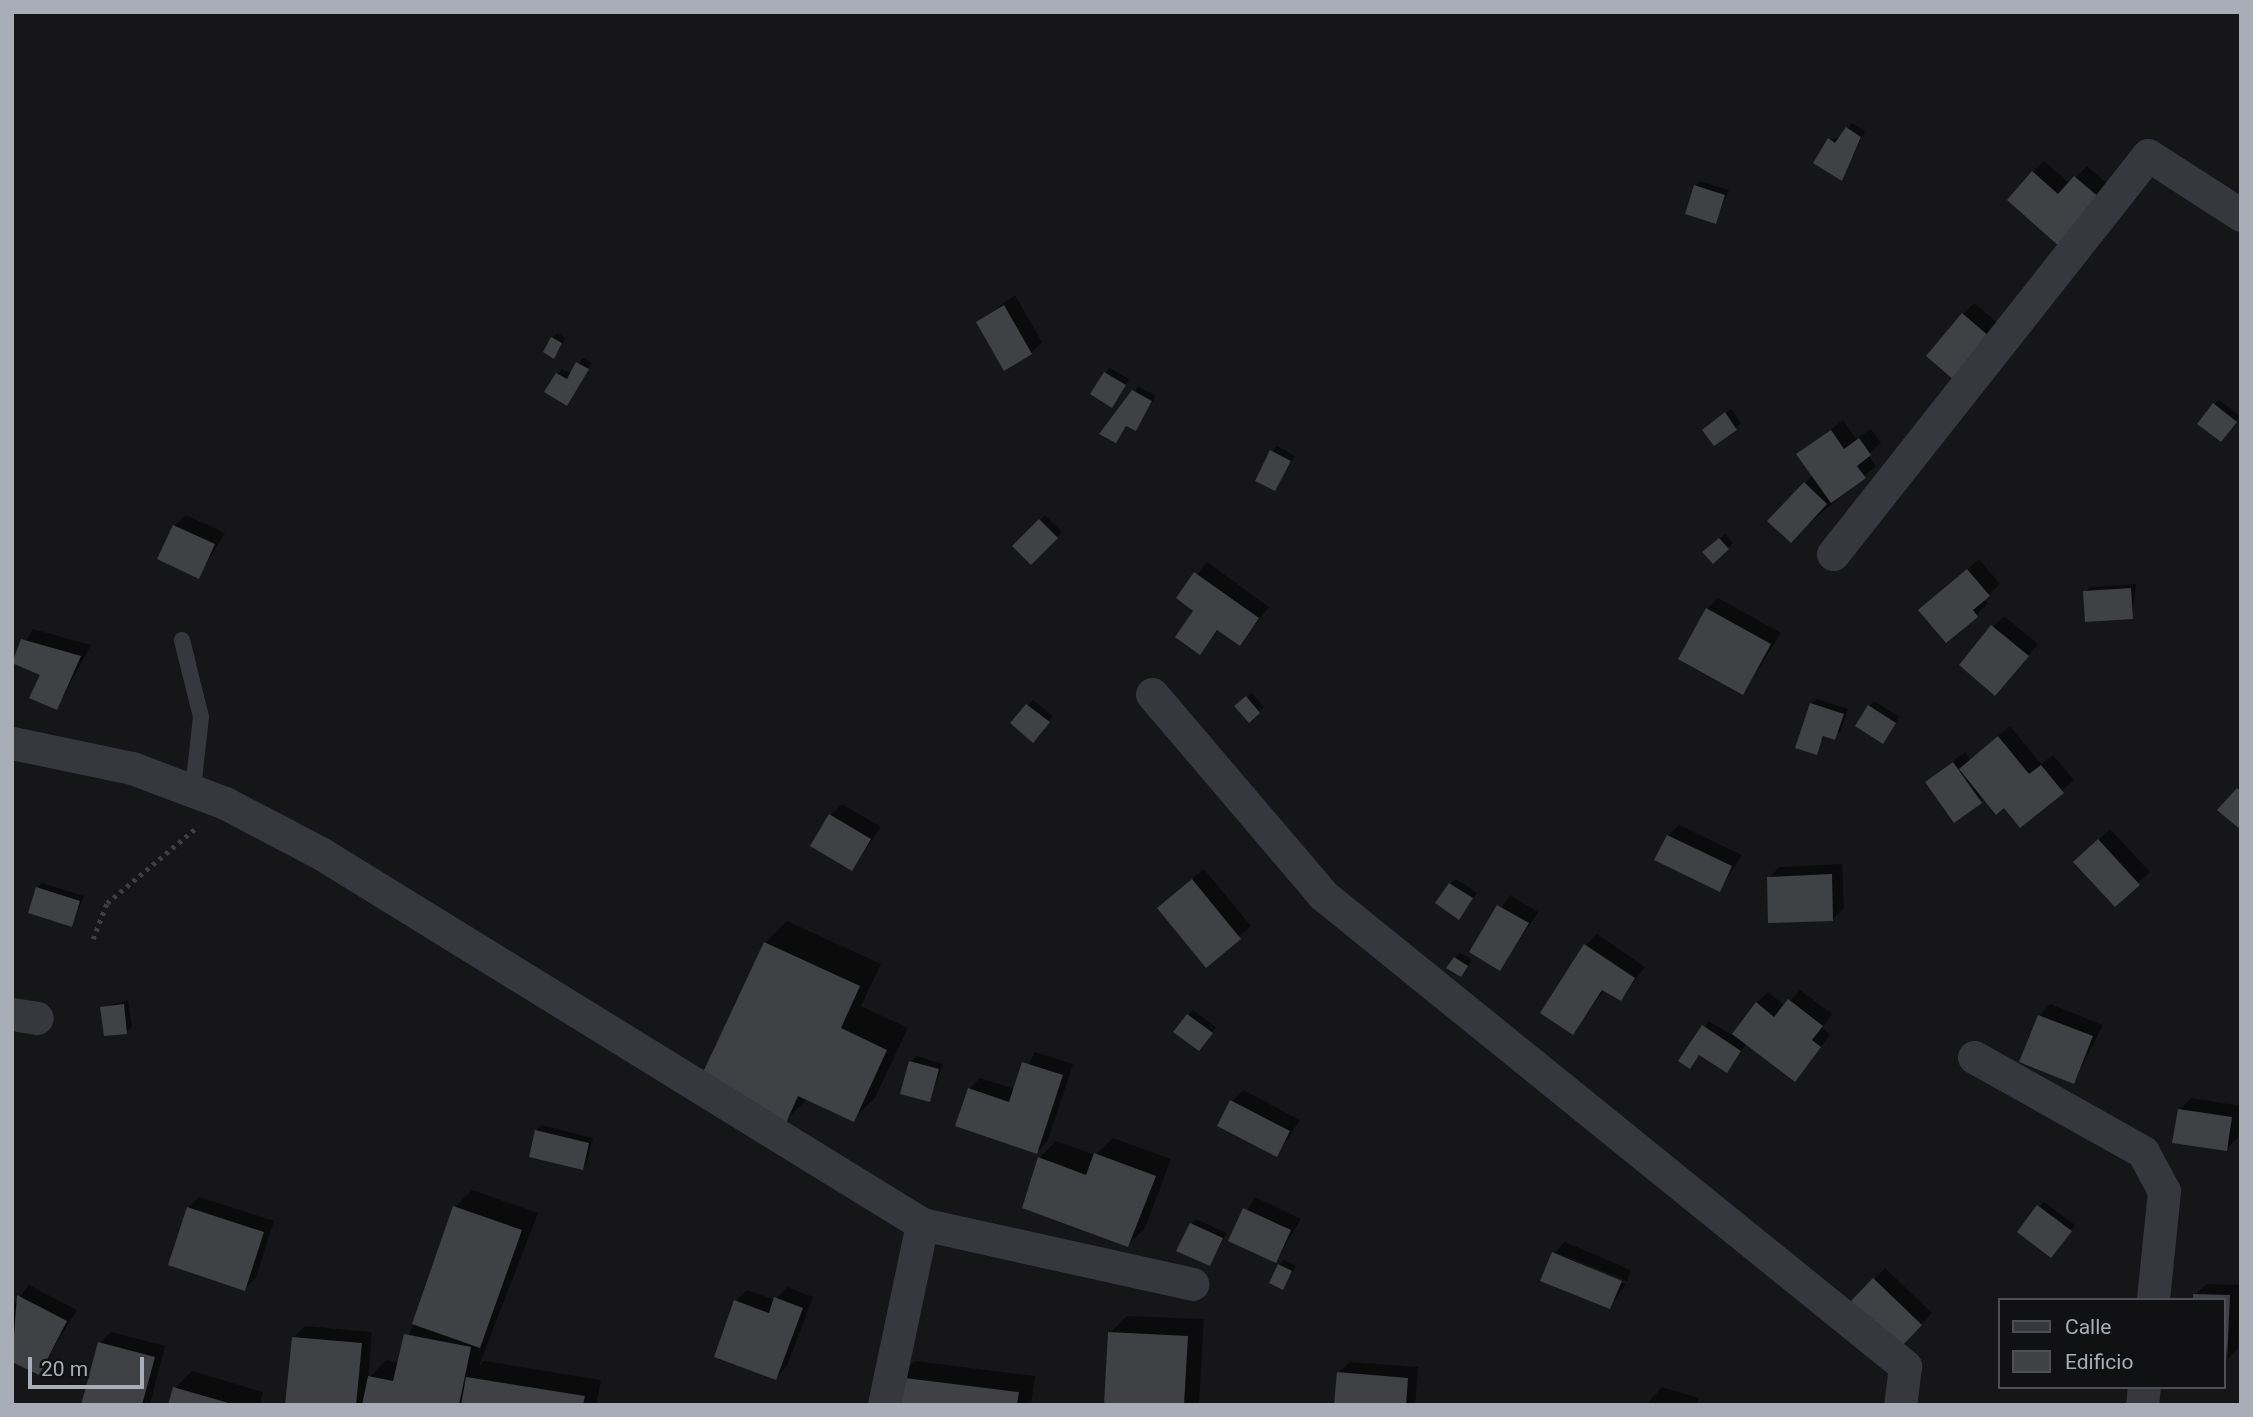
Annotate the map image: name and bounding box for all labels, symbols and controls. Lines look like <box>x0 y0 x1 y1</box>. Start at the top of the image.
legend <box>1997 1298 2225 1389</box>
text: Calle <box>2065 1315 2111 1339</box>
scale bar <box>32 1344 147 1388</box>
text: Edificio <box>2065 1350 2133 1374</box>
text: 20 m <box>41 1357 88 1381</box>

